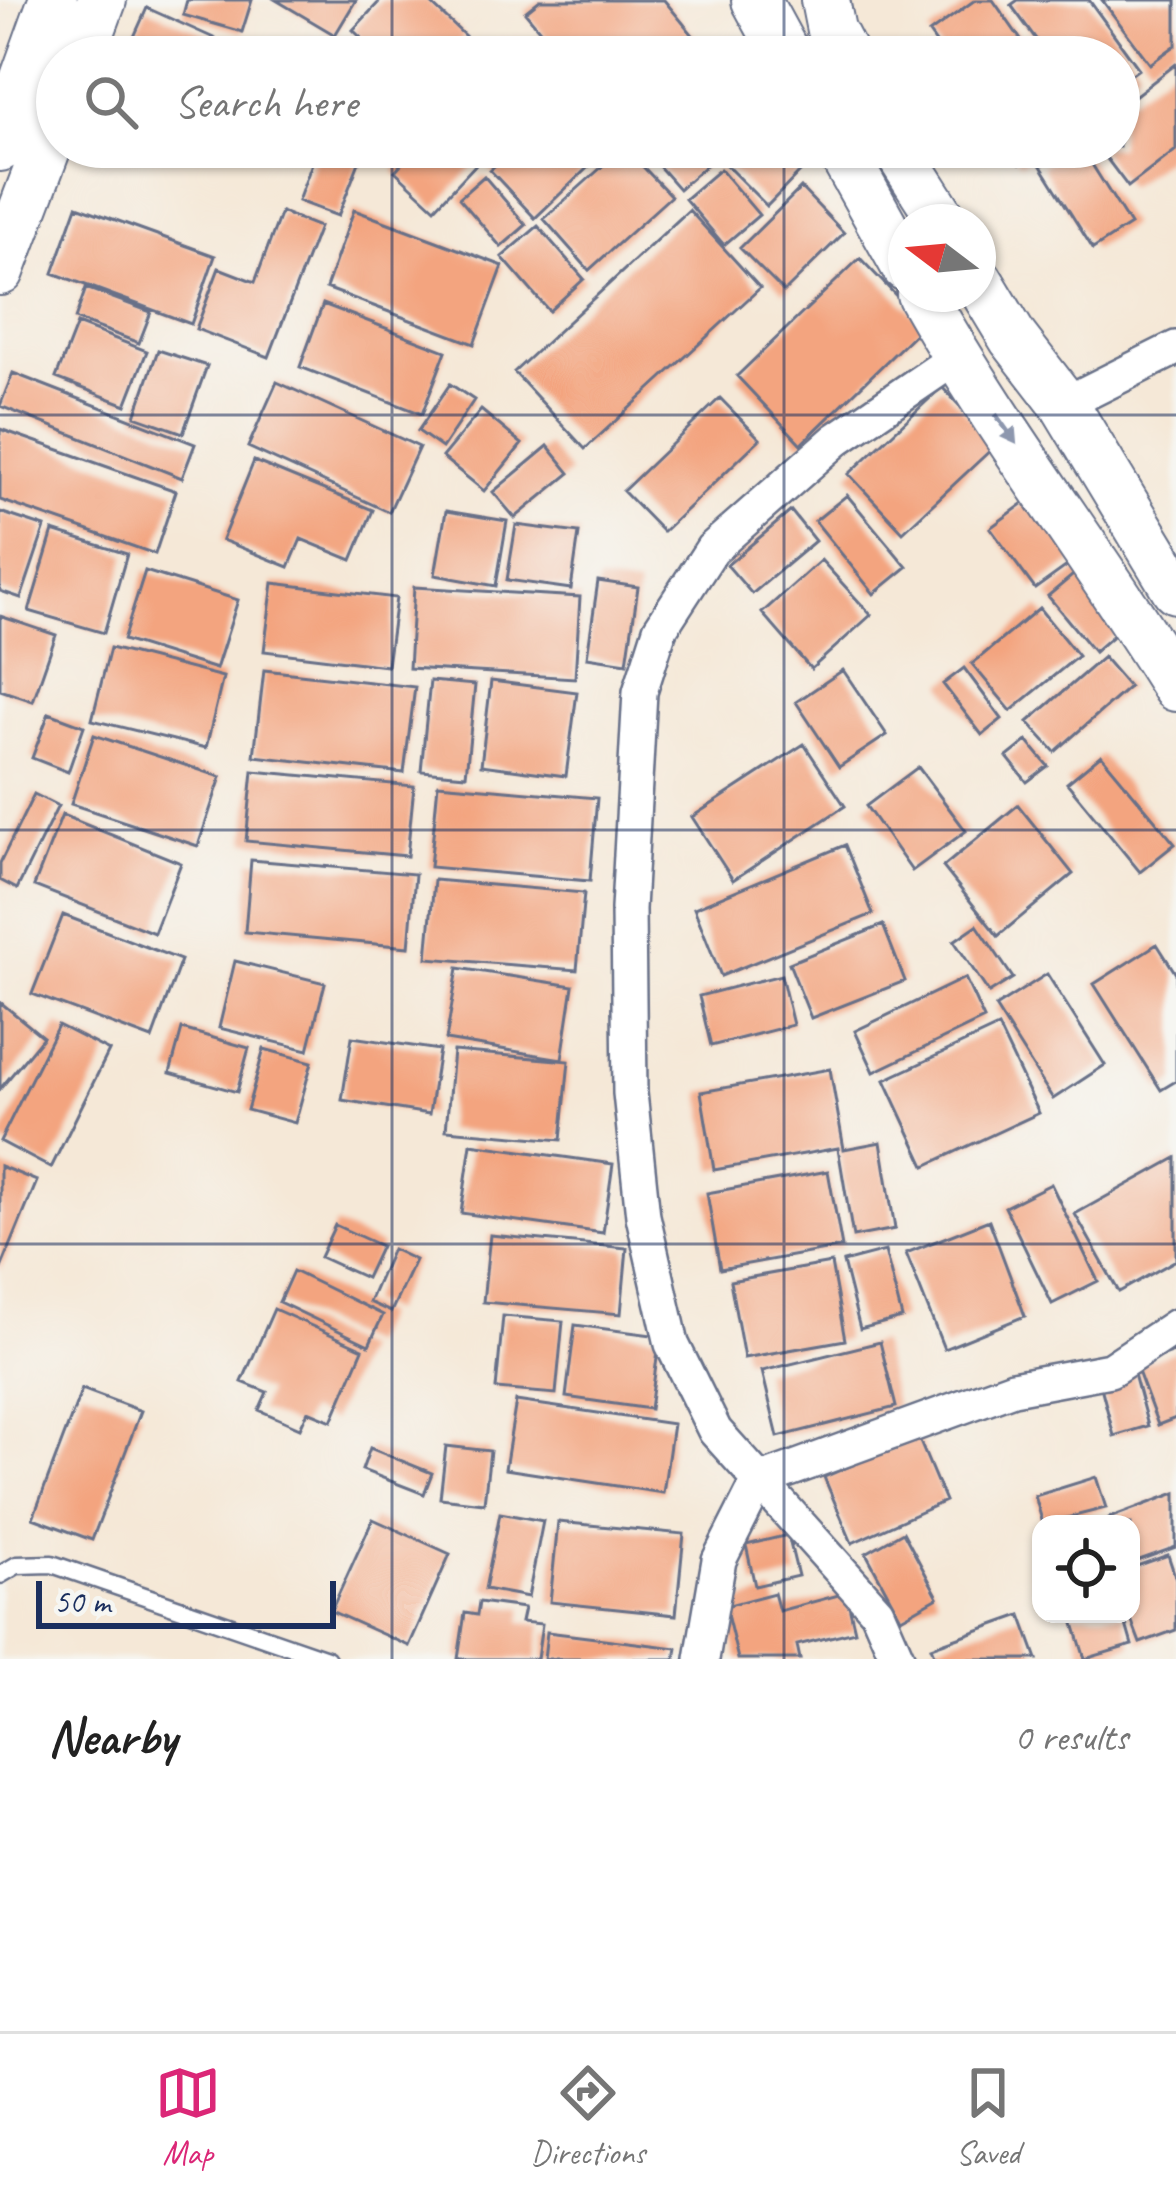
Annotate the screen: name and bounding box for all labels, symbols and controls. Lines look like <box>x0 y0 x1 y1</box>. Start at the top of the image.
search box <box>36 36 1140 168</box>
icon: search <box>78 69 144 135</box>
text: Search here <box>174 74 357 131</box>
north arrow <box>888 204 996 312</box>
one-way arrow <box>994 412 1017 445</box>
map controls <box>1032 1515 1140 1623</box>
button: locate <box>1032 1515 1140 1623</box>
scale bar <box>36 1575 336 1628</box>
text: 50 m <box>54 1581 110 1623</box>
text: Nearby <box>48 1705 176 1769</box>
text: 0 results <box>1014 1713 1128 1762</box>
tab: Map <box>155 2060 221 2174</box>
tab: Directions <box>531 2060 645 2174</box>
tab: Saved <box>955 2060 1021 2174</box>

